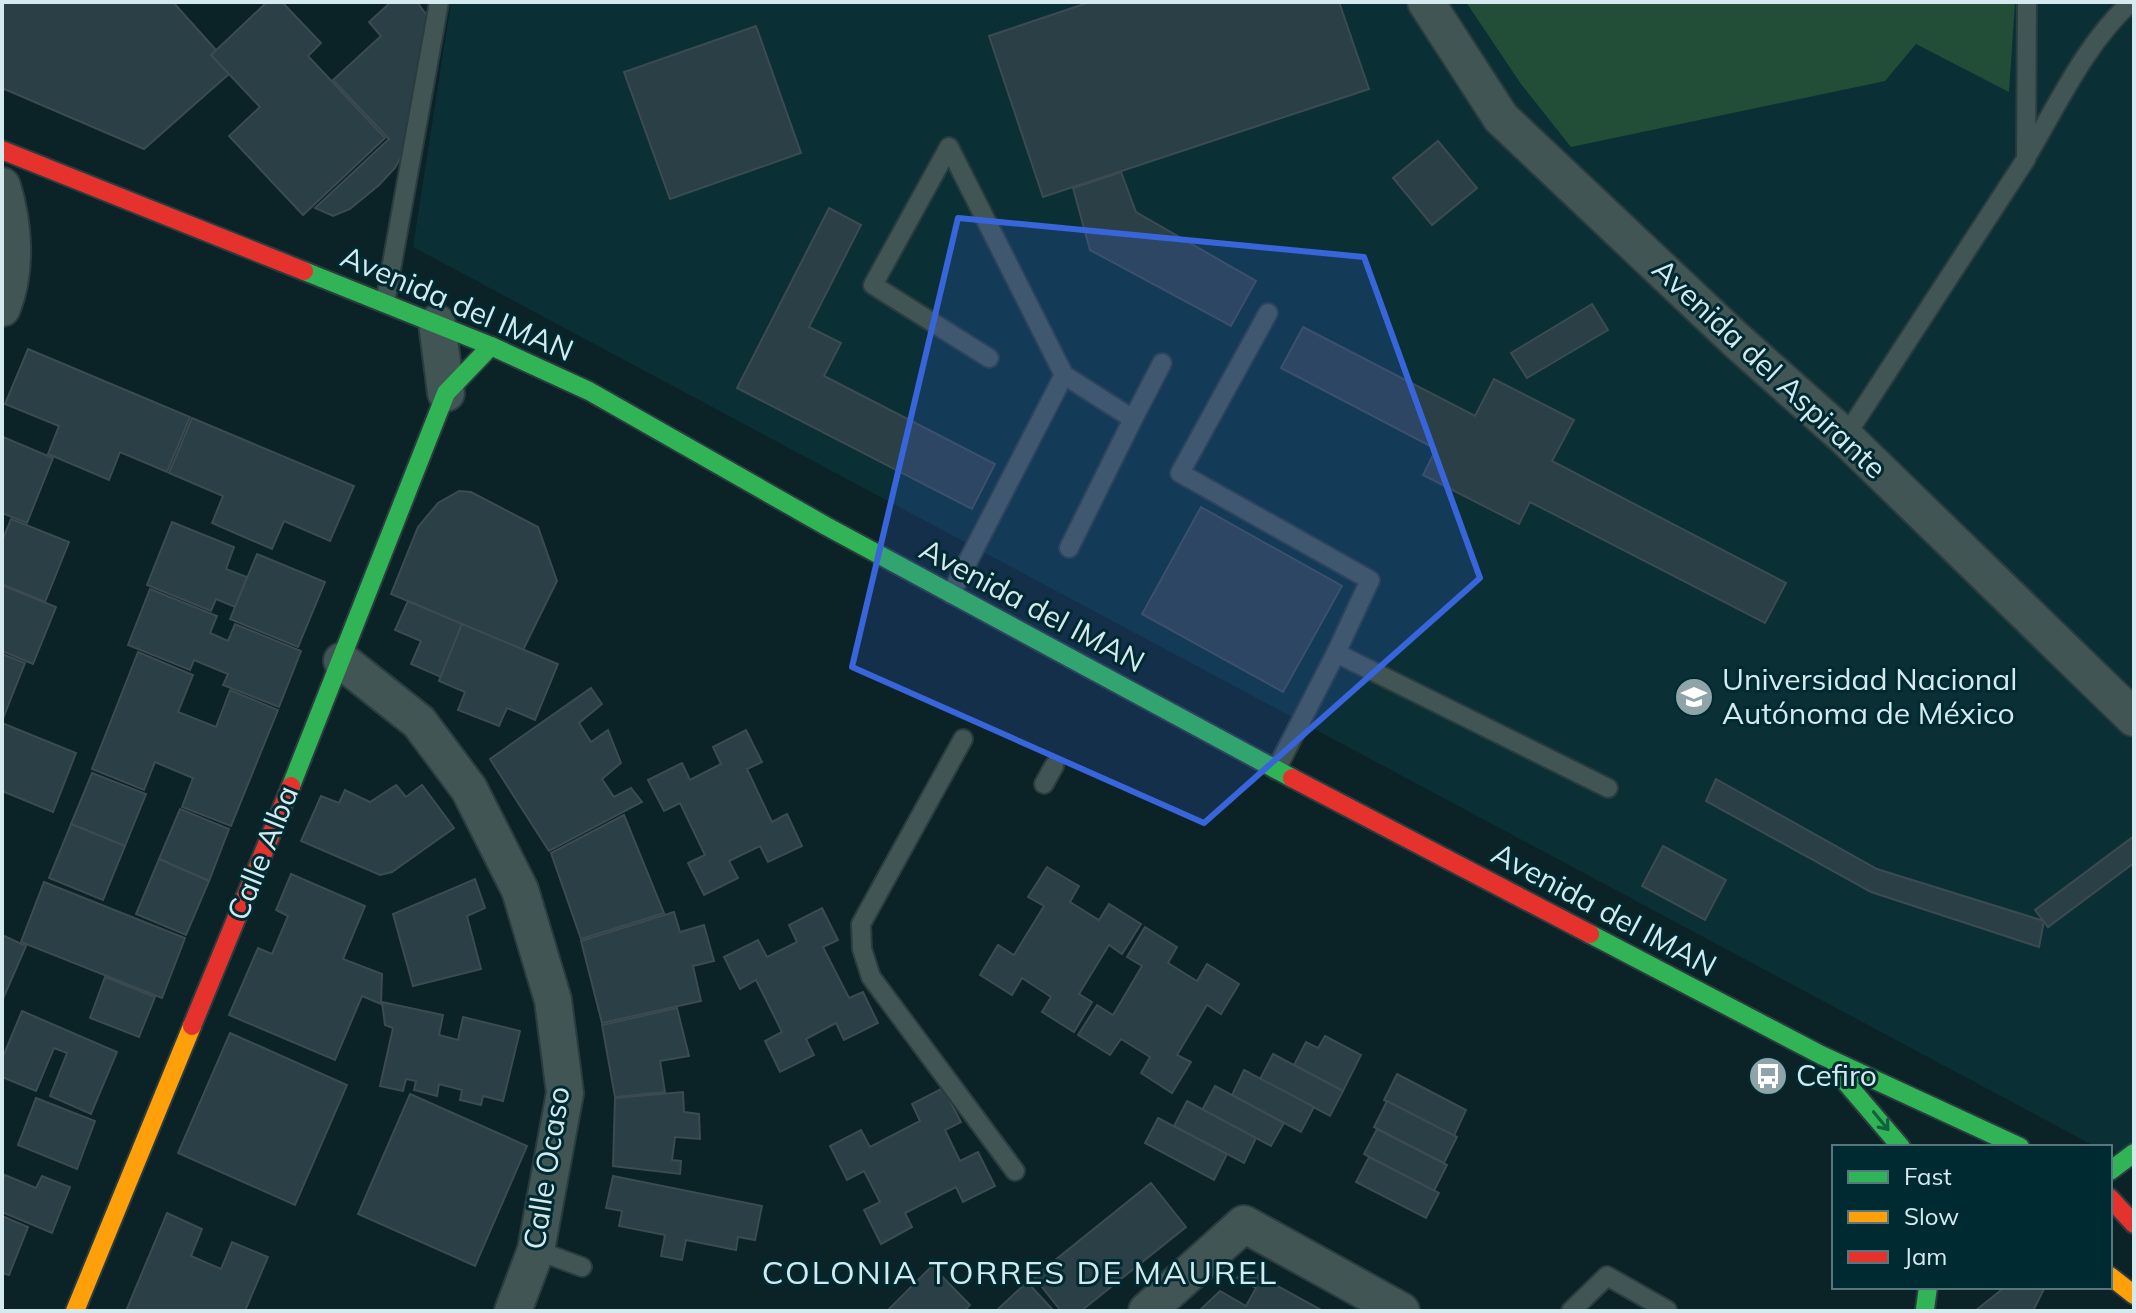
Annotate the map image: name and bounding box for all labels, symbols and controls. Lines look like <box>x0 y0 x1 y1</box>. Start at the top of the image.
street label: Avenida del IMAN <box>335 237 579 369</box>
street label: Avenida del Aspirante <box>1645 250 1895 487</box>
street label: Avenida del IMAN <box>914 530 1151 680</box>
place label: Universidad Nacional Autónoma de México <box>1722 660 2018 732</box>
school or university icon: Universidad Nacional Autónoma de México <box>1673 676 1715 718</box>
street label: Calle Alba <box>218 780 306 925</box>
street label: Avenida del IMAN <box>1486 834 1723 984</box>
bus stop icon: Cefiro <box>1747 1055 1789 1097</box>
place label: Cefiro <box>1796 1056 1877 1094</box>
street label: Calle Ocaso <box>514 1084 578 1252</box>
one-way arrow <box>1872 1110 1890 1131</box>
legend <box>1832 1145 2112 1289</box>
text: Fast <box>1904 1161 1952 1191</box>
text: Slow <box>1904 1201 1959 1231</box>
text: Jam <box>1904 1241 1947 1271</box>
district label: COLONIA TORRES DE MAUREL <box>762 1252 1278 1292</box>

